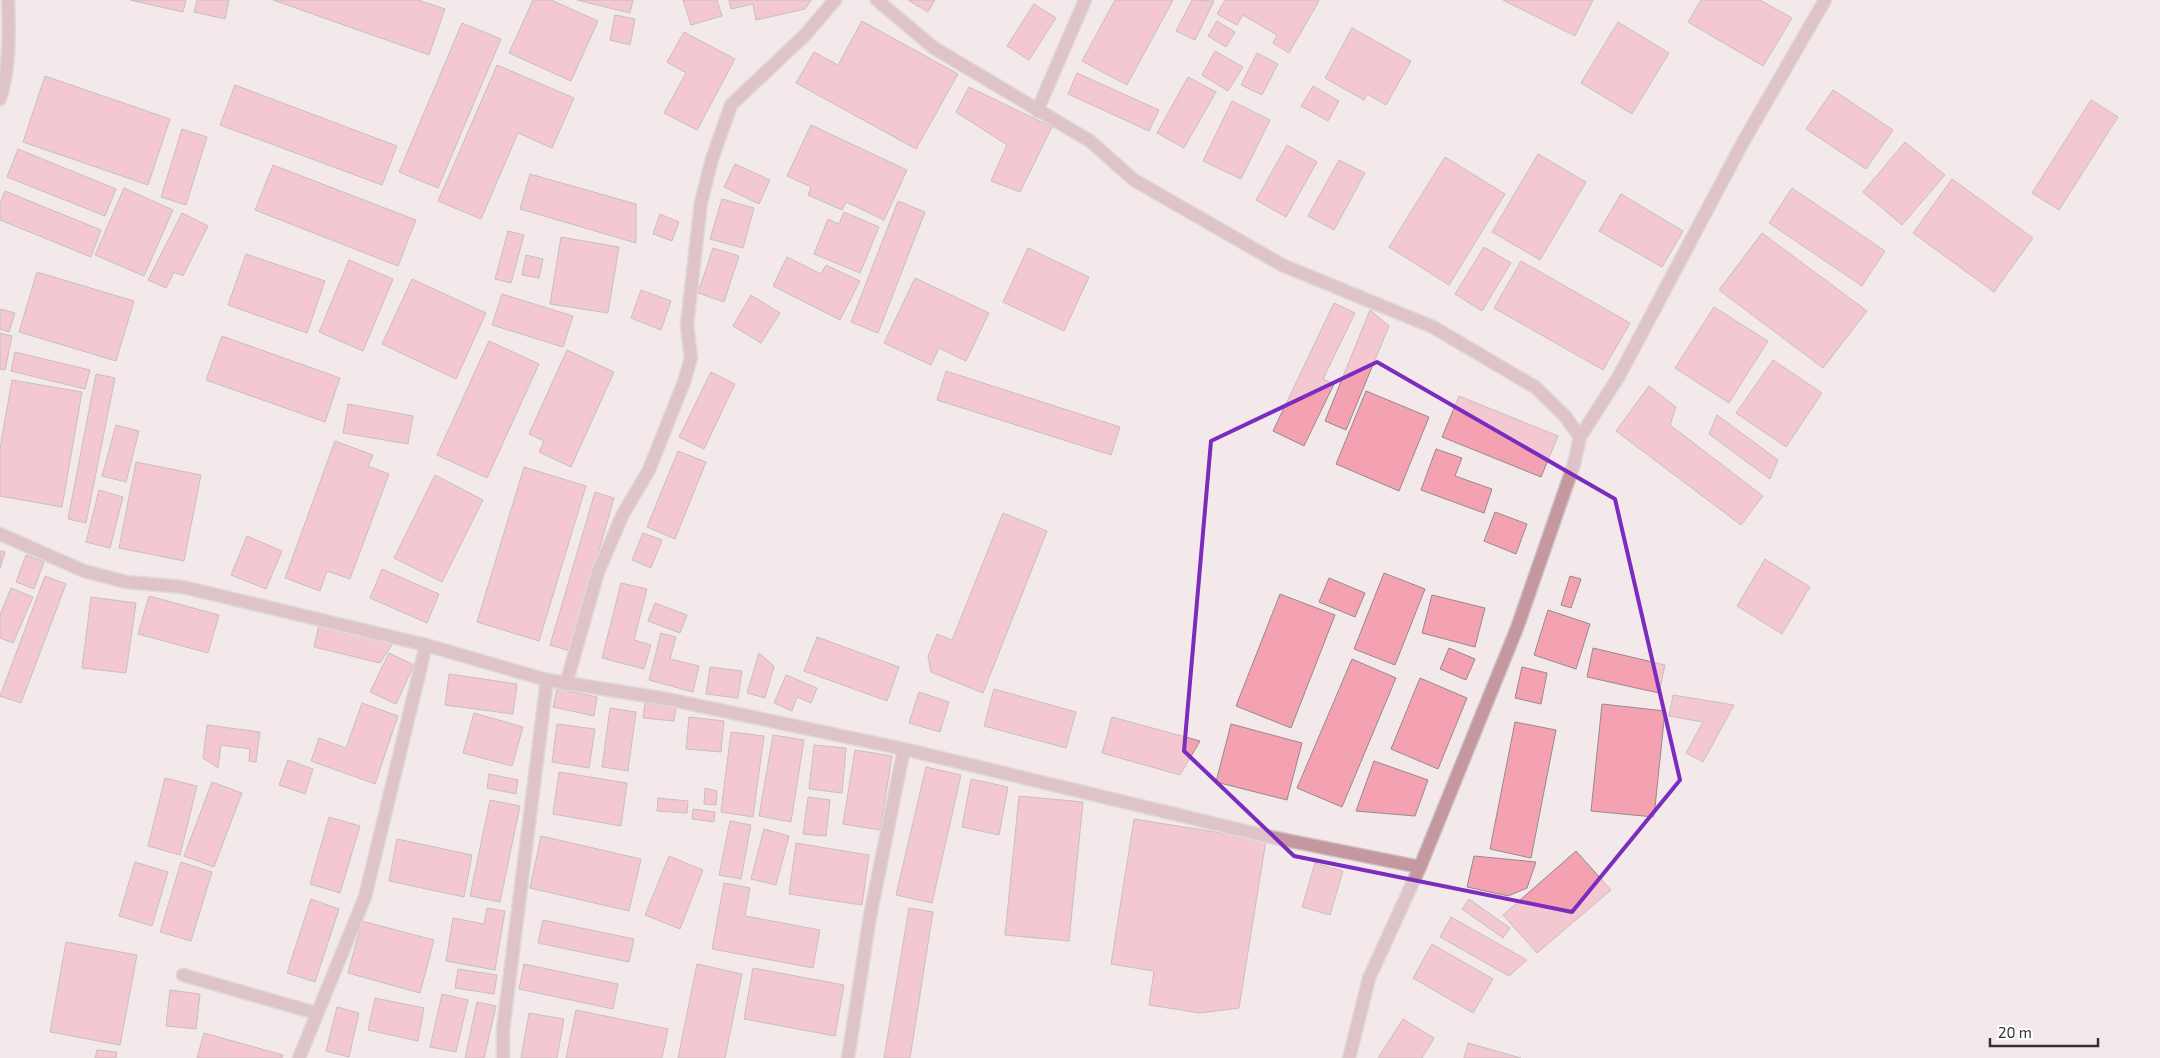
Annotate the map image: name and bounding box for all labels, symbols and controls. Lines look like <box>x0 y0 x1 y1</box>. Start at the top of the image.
scale bar <box>1990 1016 2098 1048</box>
text: 20 m <box>1998 1023 2032 1041</box>

